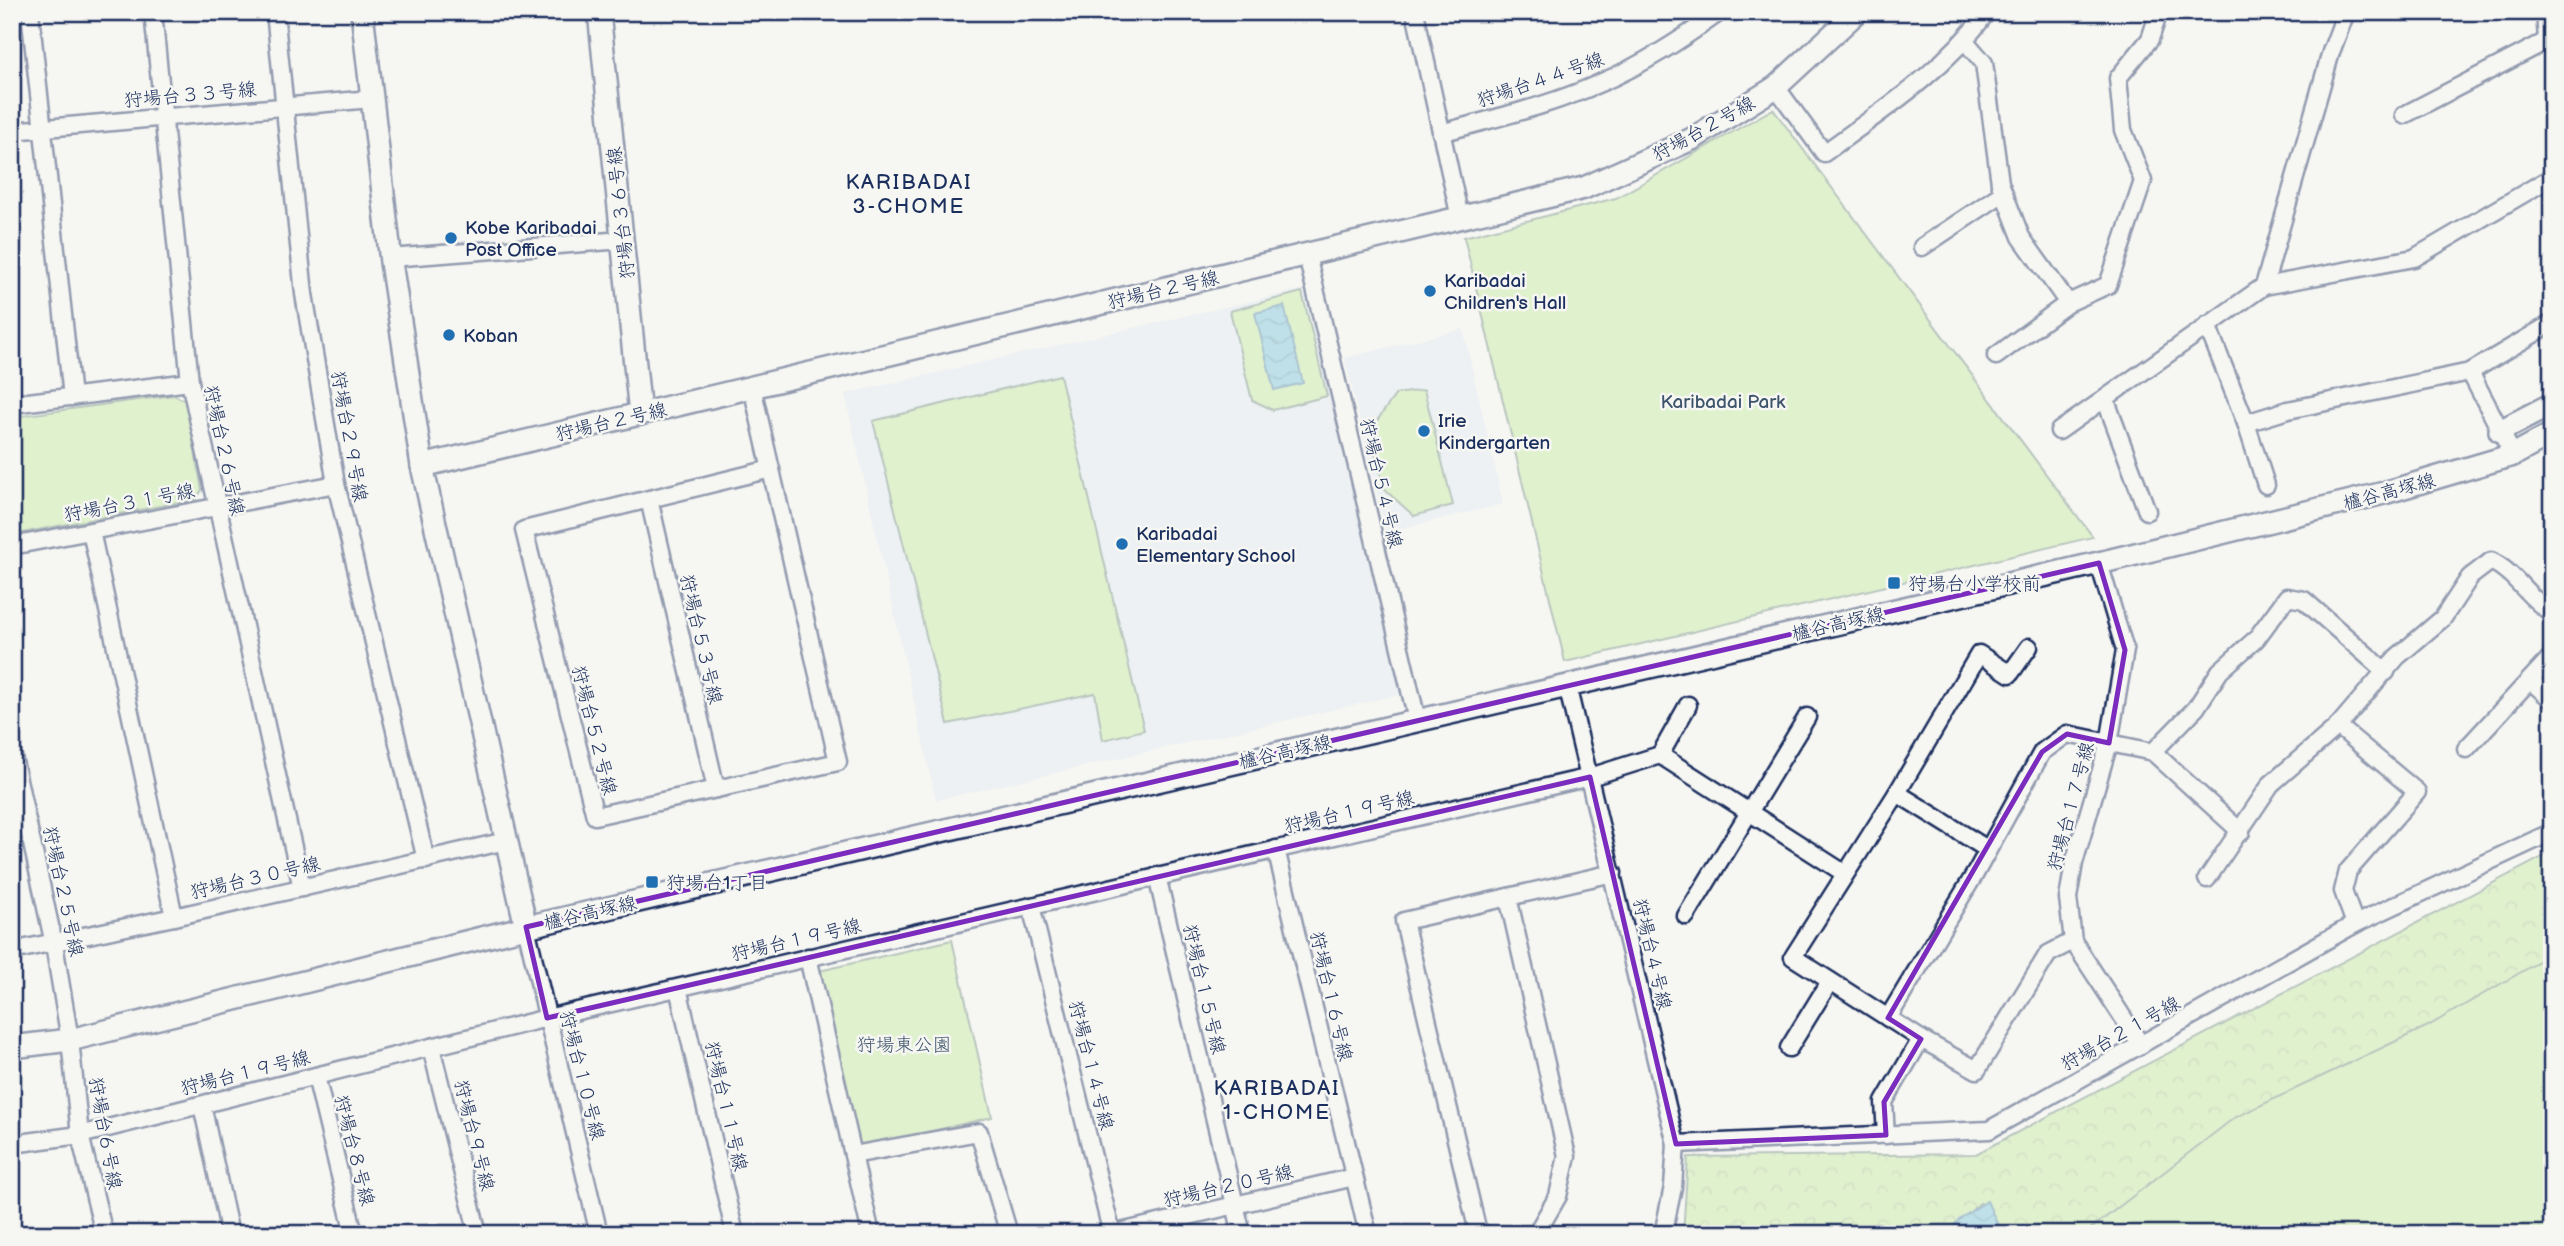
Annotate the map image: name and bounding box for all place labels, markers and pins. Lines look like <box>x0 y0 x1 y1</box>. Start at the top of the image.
place label: Kobe Karibadai Post Office <box>465 217 597 262</box>
marker: Kobe Karibadai Post Office <box>443 230 459 246</box>
place label: Karibadai Children's Hall <box>1444 270 1566 315</box>
marker: Karibadai Children's Hall <box>1422 283 1438 299</box>
place label: Koban <box>463 325 518 348</box>
marker: Koban <box>441 327 457 343</box>
place label: Irie Kindergarten <box>1438 410 1550 455</box>
marker: Irie Kindergarten <box>1416 423 1432 439</box>
place label: Karibadai Elementary School <box>1136 523 1295 568</box>
marker: Karibadai Elementary School <box>1114 536 1130 552</box>
place label: 狩場台小学校前 <box>1908 573 2041 596</box>
marker: 狩場台小学校前 <box>1886 575 1902 591</box>
place label: 狩場台1丁目 <box>666 872 768 895</box>
marker: 狩場台1丁目 <box>644 874 660 890</box>

